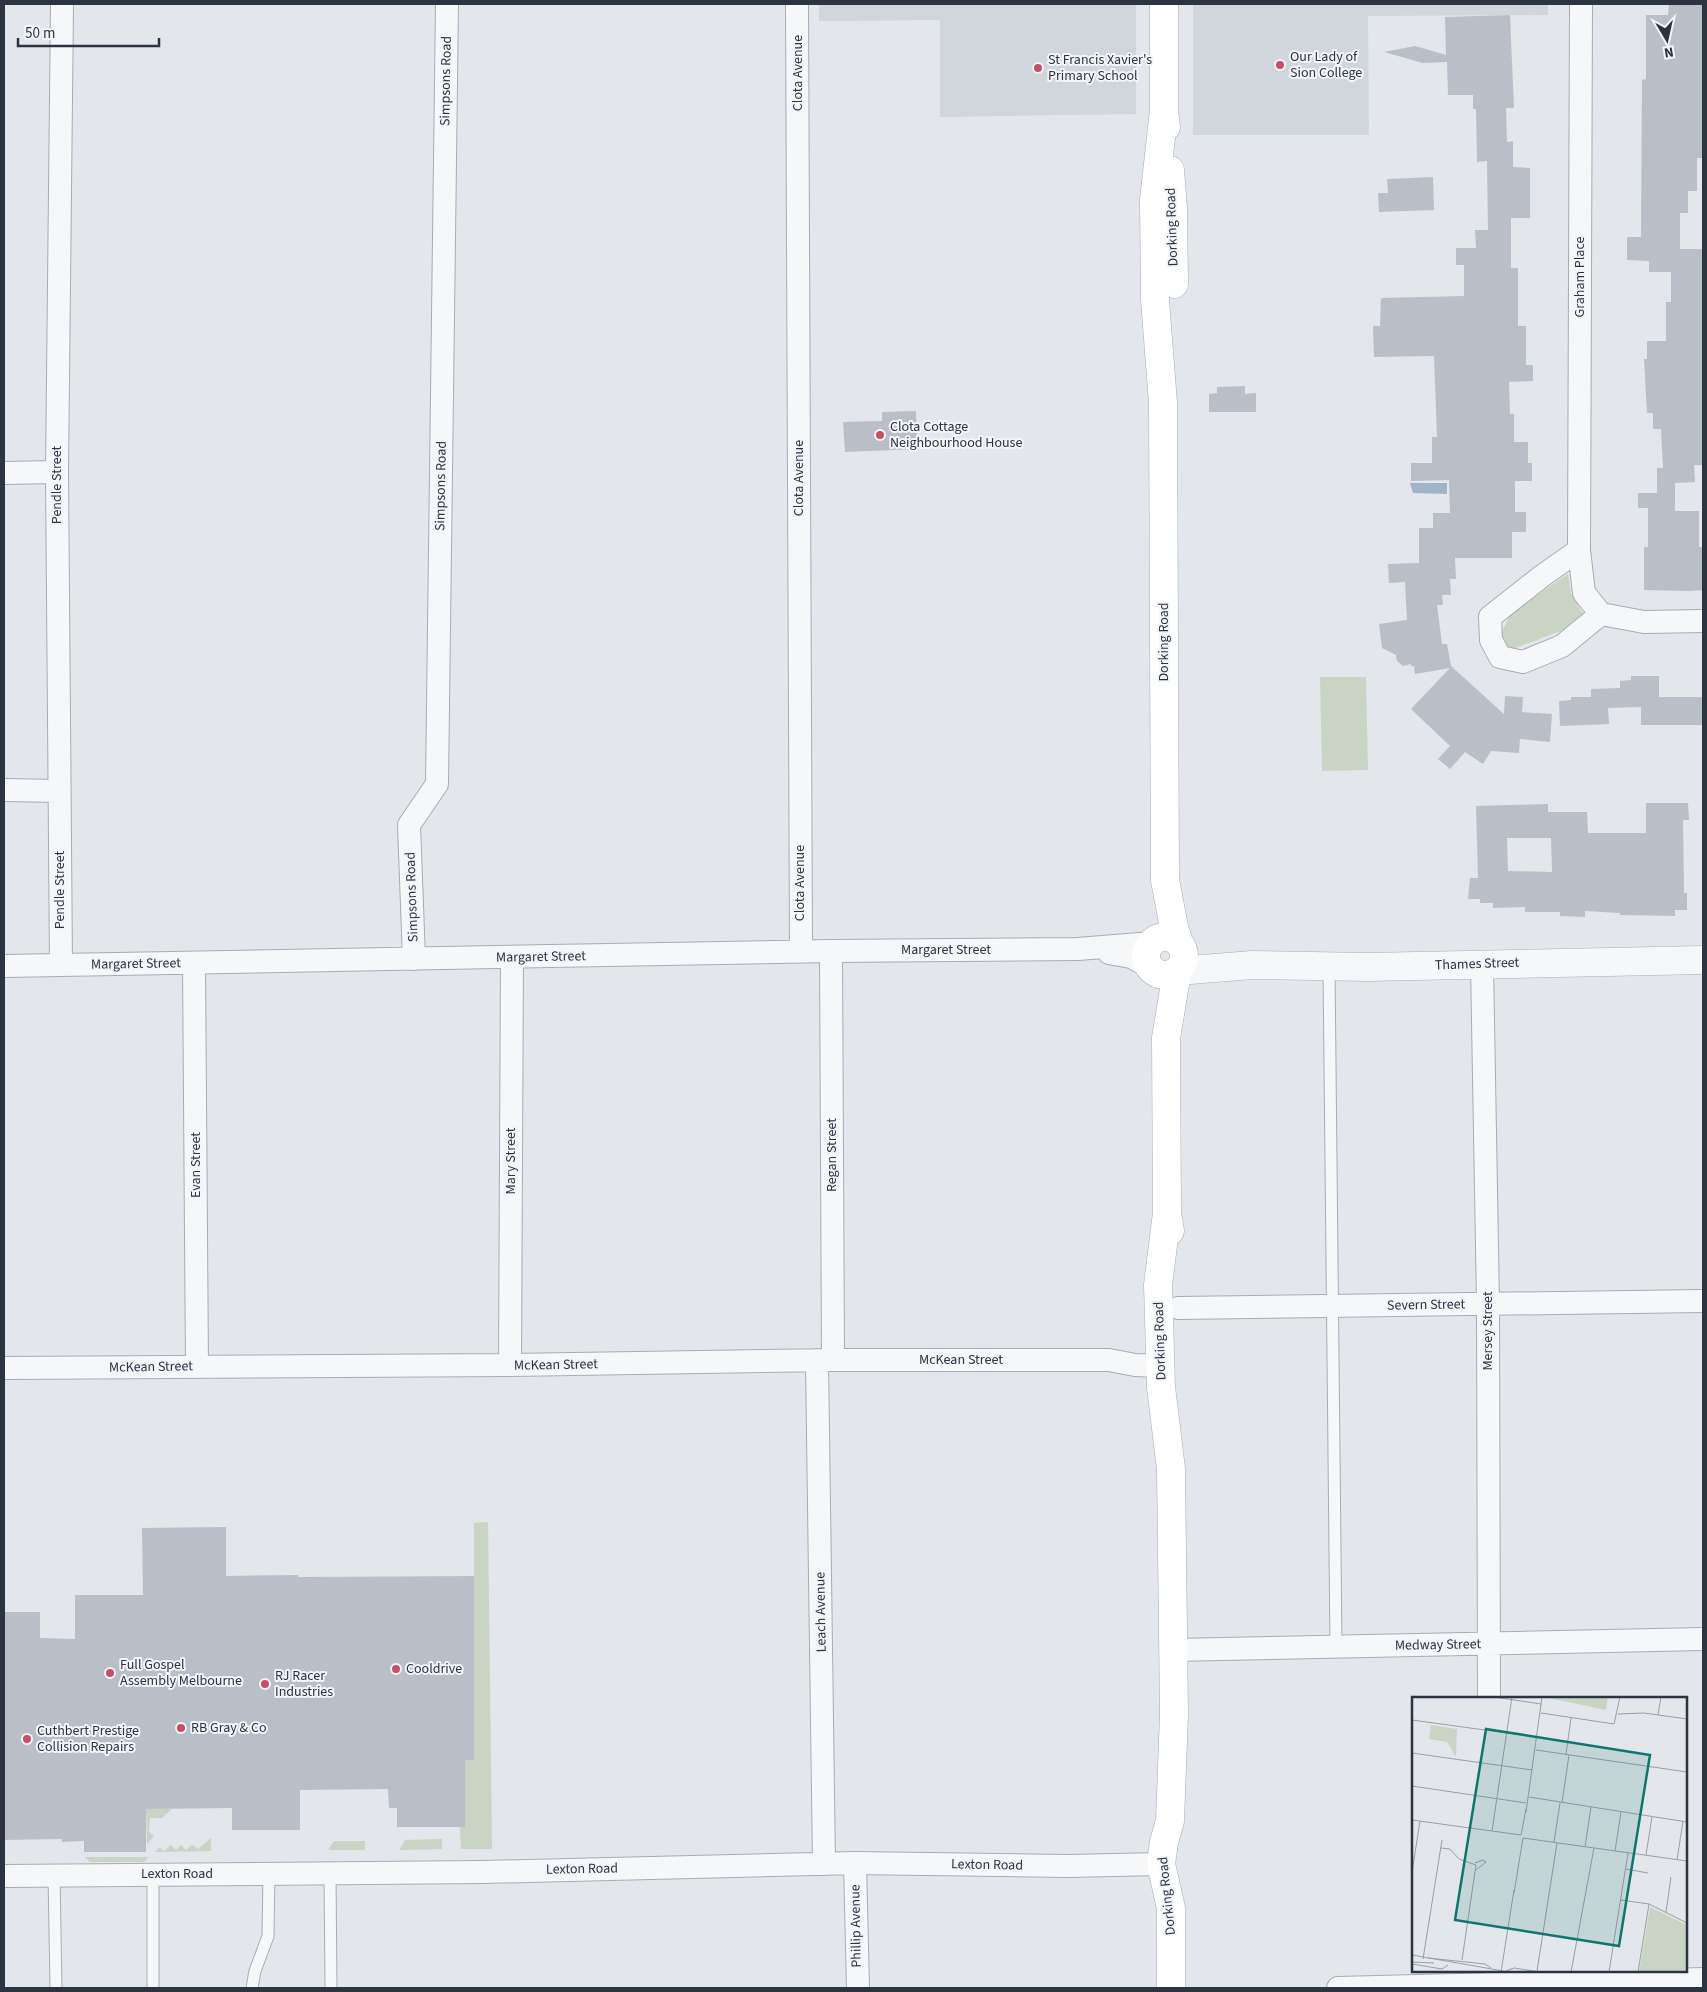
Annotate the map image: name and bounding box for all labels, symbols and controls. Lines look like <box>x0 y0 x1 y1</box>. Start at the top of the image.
scale bar <box>18 15 159 47</box>
north arrow <box>1642 15 1692 65</box>
text: 50 m <box>25 23 55 44</box>
street label: Clota Avenue <box>788 35 808 111</box>
street label: Simpsons Road <box>435 36 457 126</box>
text: N <box>1663 41 1675 62</box>
place label: Our Lady of Sion College <box>1290 47 1362 83</box>
place label: St Francis Xavier's Primary School <box>1048 50 1152 86</box>
marker: Our Lady of Sion College <box>1274 59 1286 71</box>
marker: St Francis Xavier's Primary School <box>1032 62 1044 74</box>
street label: Dorking Road <box>1161 187 1183 267</box>
street label: Graham Place <box>1570 237 1590 317</box>
place label: Clota Cottage Neighbourhood House <box>890 417 1022 453</box>
marker: Clota Cottage Neighbourhood House <box>874 429 886 441</box>
street label: Clota Avenue <box>789 440 809 516</box>
street label: Simpsons Road <box>430 441 452 531</box>
street label: Pendle Street <box>47 446 67 524</box>
street label: Dorking Road <box>1154 603 1174 682</box>
street label: Clota Avenue <box>790 845 810 921</box>
street label: Pendle Street <box>50 851 70 929</box>
street label: Simpsons Road <box>400 852 424 942</box>
street label: Margaret Street <box>901 940 991 960</box>
street label: Margaret Street <box>496 946 586 968</box>
street label: Margaret Street <box>91 953 181 975</box>
street label: Thames Street <box>1434 953 1520 975</box>
street label: Regan Street <box>822 1118 842 1192</box>
street label: Mary Street <box>501 1127 521 1194</box>
street label: Evan Street <box>186 1132 206 1198</box>
street label: Mersey Street <box>1478 1291 1498 1371</box>
street label: Severn Street <box>1387 1294 1466 1316</box>
street label: Dorking Road <box>1149 1301 1171 1381</box>
street label: McKean Street <box>919 1350 1003 1370</box>
street label: McKean Street <box>514 1354 598 1376</box>
street label: McKean Street <box>109 1356 193 1378</box>
street label: Leach Avenue <box>810 1572 832 1652</box>
street label: Medway Street <box>1395 1634 1482 1656</box>
place label: Full Gospel Assembly Melbourne <box>120 1655 242 1691</box>
place label: Cooldrive <box>406 1659 462 1679</box>
marker: Cooldrive <box>390 1663 402 1675</box>
place label: RJ Racer Industries <box>275 1666 333 1702</box>
marker: Full Gospel Assembly Melbourne <box>104 1667 116 1679</box>
marker: RJ Racer Industries <box>259 1678 271 1690</box>
inset map <box>1412 1697 1687 1972</box>
place label: RB Gray & Co <box>191 1718 266 1738</box>
place label: Cuthbert Prestige Collision Repairs <box>37 1721 139 1757</box>
marker: RB Gray & Co <box>175 1722 187 1734</box>
marker: Cuthbert Prestige Collision Repairs <box>21 1733 33 1745</box>
street label: Lexton Road <box>951 1854 1023 1876</box>
street label: Dorking Road <box>1153 1856 1181 1936</box>
street label: Lexton Road <box>546 1858 618 1880</box>
street label: Lexton Road <box>141 1864 213 1884</box>
street label: Phillip Avenue <box>845 1884 867 1968</box>

